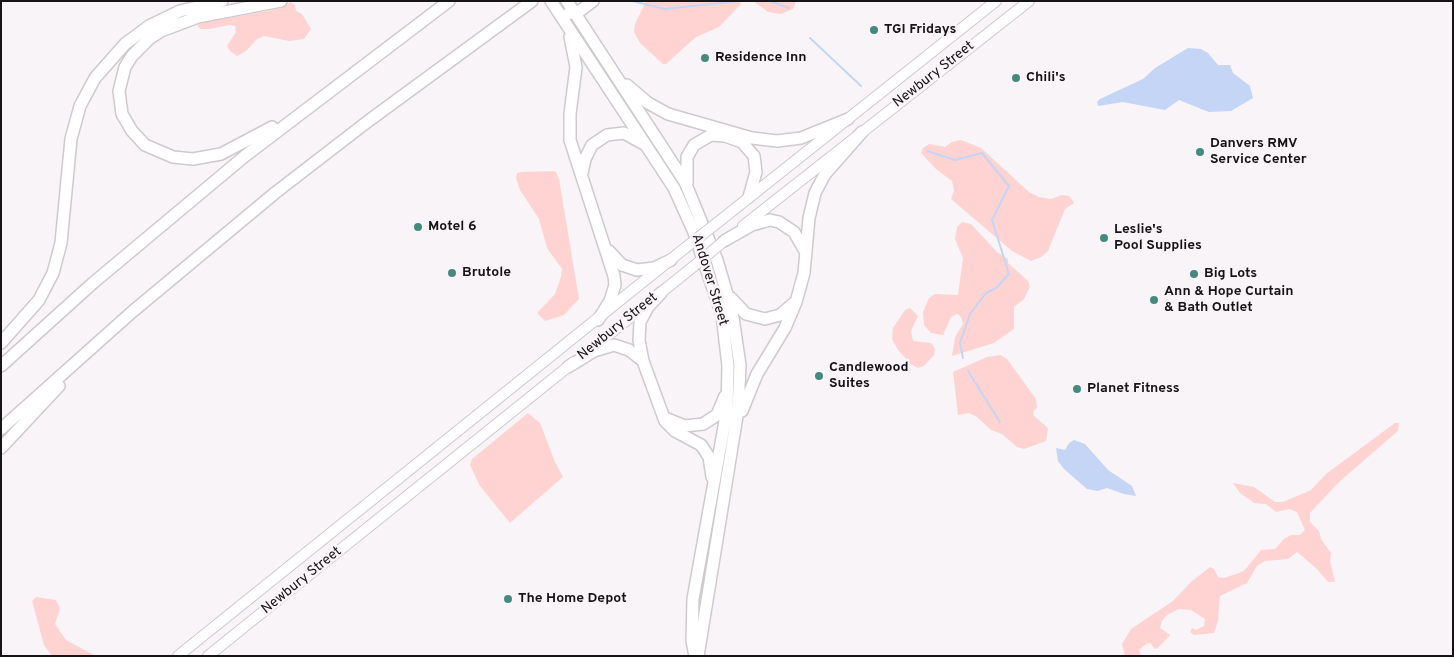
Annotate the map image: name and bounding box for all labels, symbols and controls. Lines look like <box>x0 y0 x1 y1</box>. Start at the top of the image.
place label: TGI Fridays <box>884 22 956 38</box>
marker: TGI Fridays <box>868 24 880 36</box>
street label: Newbury Street <box>890 38 978 112</box>
place label: Residence Inn <box>715 50 807 66</box>
marker: Residence Inn <box>699 52 711 64</box>
place label: Chili's <box>1026 70 1066 86</box>
marker: Chili's <box>1010 72 1022 84</box>
place label: Danvers RMV Service Center <box>1210 136 1307 168</box>
marker: Danvers RMV Service Center <box>1194 146 1206 158</box>
place label: Motel 6 <box>428 219 477 235</box>
marker: Motel 6 <box>412 221 424 233</box>
place label: Leslie's Pool Supplies <box>1114 222 1202 254</box>
street label: Andover Street <box>687 232 731 328</box>
marker: Leslie's Pool Supplies <box>1098 232 1110 244</box>
place label: Brutole <box>462 265 511 281</box>
place label: Big Lots <box>1204 266 1257 282</box>
marker: Brutole <box>446 267 458 279</box>
marker: Big Lots <box>1188 268 1200 280</box>
place label: Ann & Hope Curtain & Bath Outlet <box>1164 284 1294 316</box>
street label: Newbury Street <box>575 290 661 364</box>
marker: Ann & Hope Curtain & Bath Outlet <box>1148 294 1160 306</box>
place label: Candlewood Suites <box>829 360 909 392</box>
marker: Candlewood Suites <box>813 370 825 382</box>
place label: Planet Fitness <box>1087 381 1180 397</box>
marker: Planet Fitness <box>1071 383 1083 395</box>
street label: Newbury Street <box>259 544 345 618</box>
place label: The Home Depot <box>518 591 627 607</box>
marker: The Home Depot <box>502 593 514 605</box>

